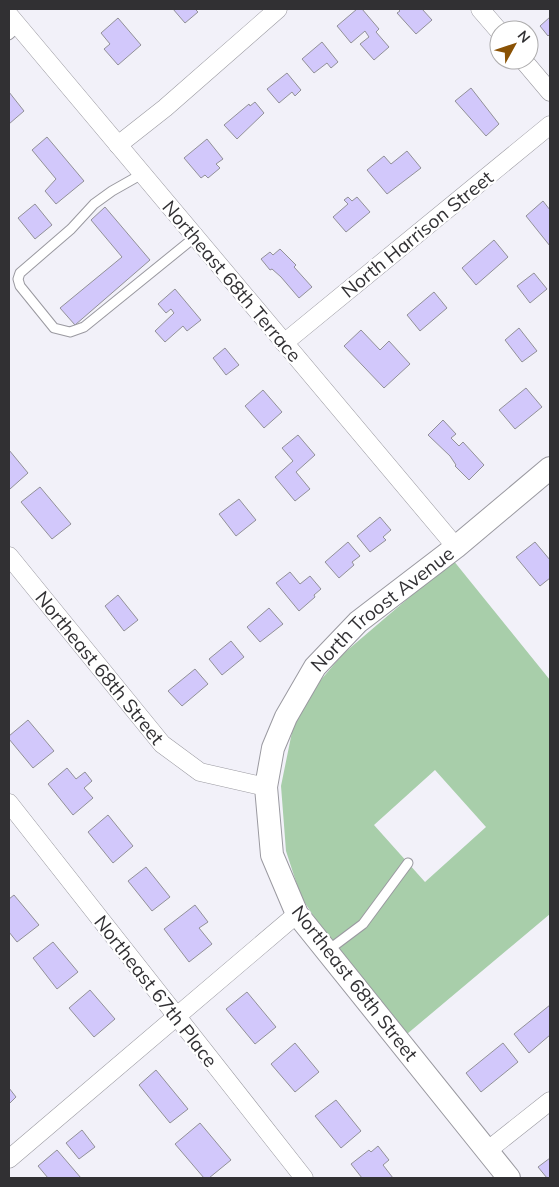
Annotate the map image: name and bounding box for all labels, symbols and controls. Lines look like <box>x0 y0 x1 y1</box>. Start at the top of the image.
north arrow <box>489 20 539 70</box>
text: N <box>514 27 534 46</box>
street label: North Harrison Street <box>336 165 498 303</box>
street label: Northeast 68th Terrace <box>157 195 307 367</box>
street label: North Troost Avenue <box>305 541 458 676</box>
street label: Northeast 68th Street <box>30 586 170 750</box>
street label: Northeast 68th Street <box>287 900 423 1066</box>
street label: Northeast 67th Place <box>89 910 223 1072</box>

